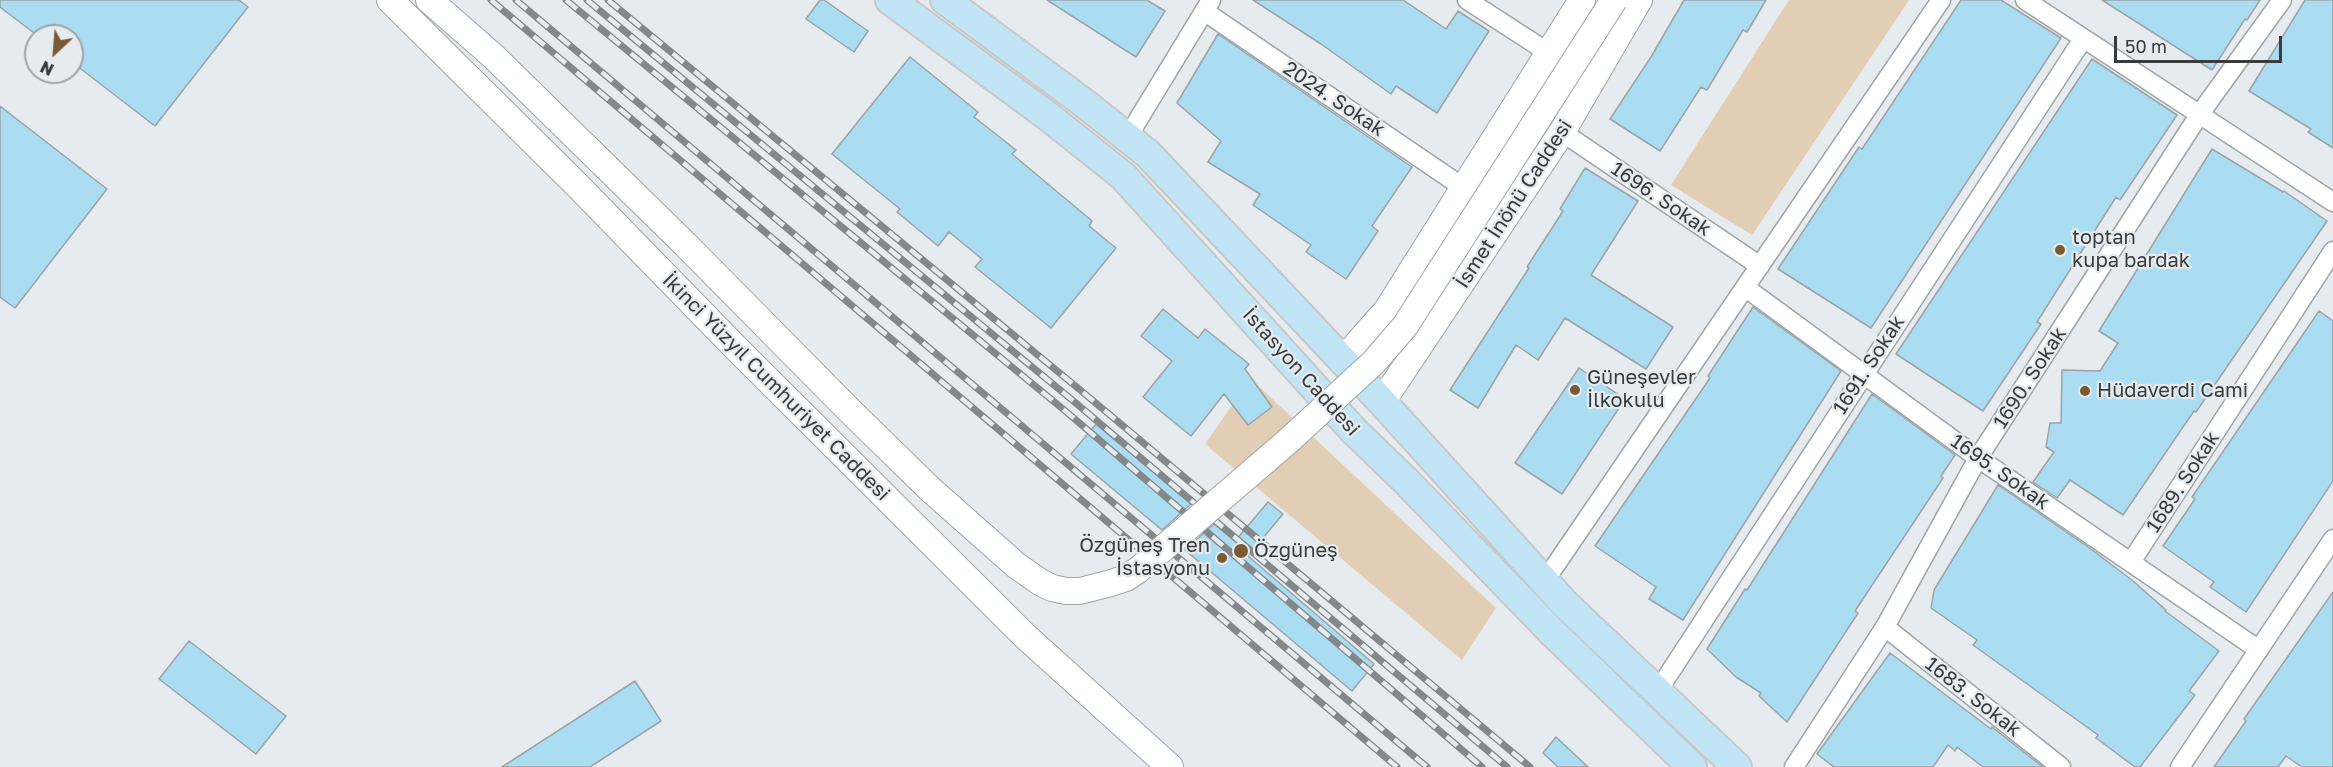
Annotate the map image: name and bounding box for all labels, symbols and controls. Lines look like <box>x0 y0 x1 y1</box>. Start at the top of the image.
north arrow <box>24 24 84 84</box>
scale bar <box>2117 24 2285 62</box>
text: 50 m <box>2125 35 2167 57</box>
street label: 2024. Sokak <box>1279 56 1389 142</box>
text: N <box>37 57 57 80</box>
street label: İsmet İnönü Caddesi <box>1451 115 1577 293</box>
street label: 1696. Sokak <box>1606 157 1716 241</box>
place label: toptan kupa bardak <box>2072 226 2190 273</box>
marker: toptan kupa bardak <box>2053 243 2067 257</box>
street label: İkinci Yüzyıl Cumhuriyet Caddesi <box>657 268 895 506</box>
street label: İstasyon Caddesi <box>1237 303 1365 441</box>
street label: 1691. Sokak <box>1828 311 1910 419</box>
street label: 1690. Sokak <box>1988 323 2072 433</box>
place label: Güneşevler İlkokulu <box>1587 366 1696 413</box>
place label: Hüdaverdi Cami <box>2097 379 2248 403</box>
marker: Güneşevler İlkokulu <box>1568 383 1582 397</box>
marker: Hüdaverdi Cami <box>2078 384 2092 398</box>
street label: 1689. Sokak <box>2141 427 2225 537</box>
street label: 1695. Sokak <box>1946 429 2054 515</box>
place label: Özgüneş Tren İstasyonu <box>1079 534 1210 581</box>
place label: Özgüneş <box>1254 539 1338 563</box>
marker: Özgüneş <box>1232 542 1250 560</box>
marker: Özgüneş Tren İstasyonu <box>1215 551 1229 565</box>
street label: 1683. Sokak <box>1920 652 2026 742</box>

